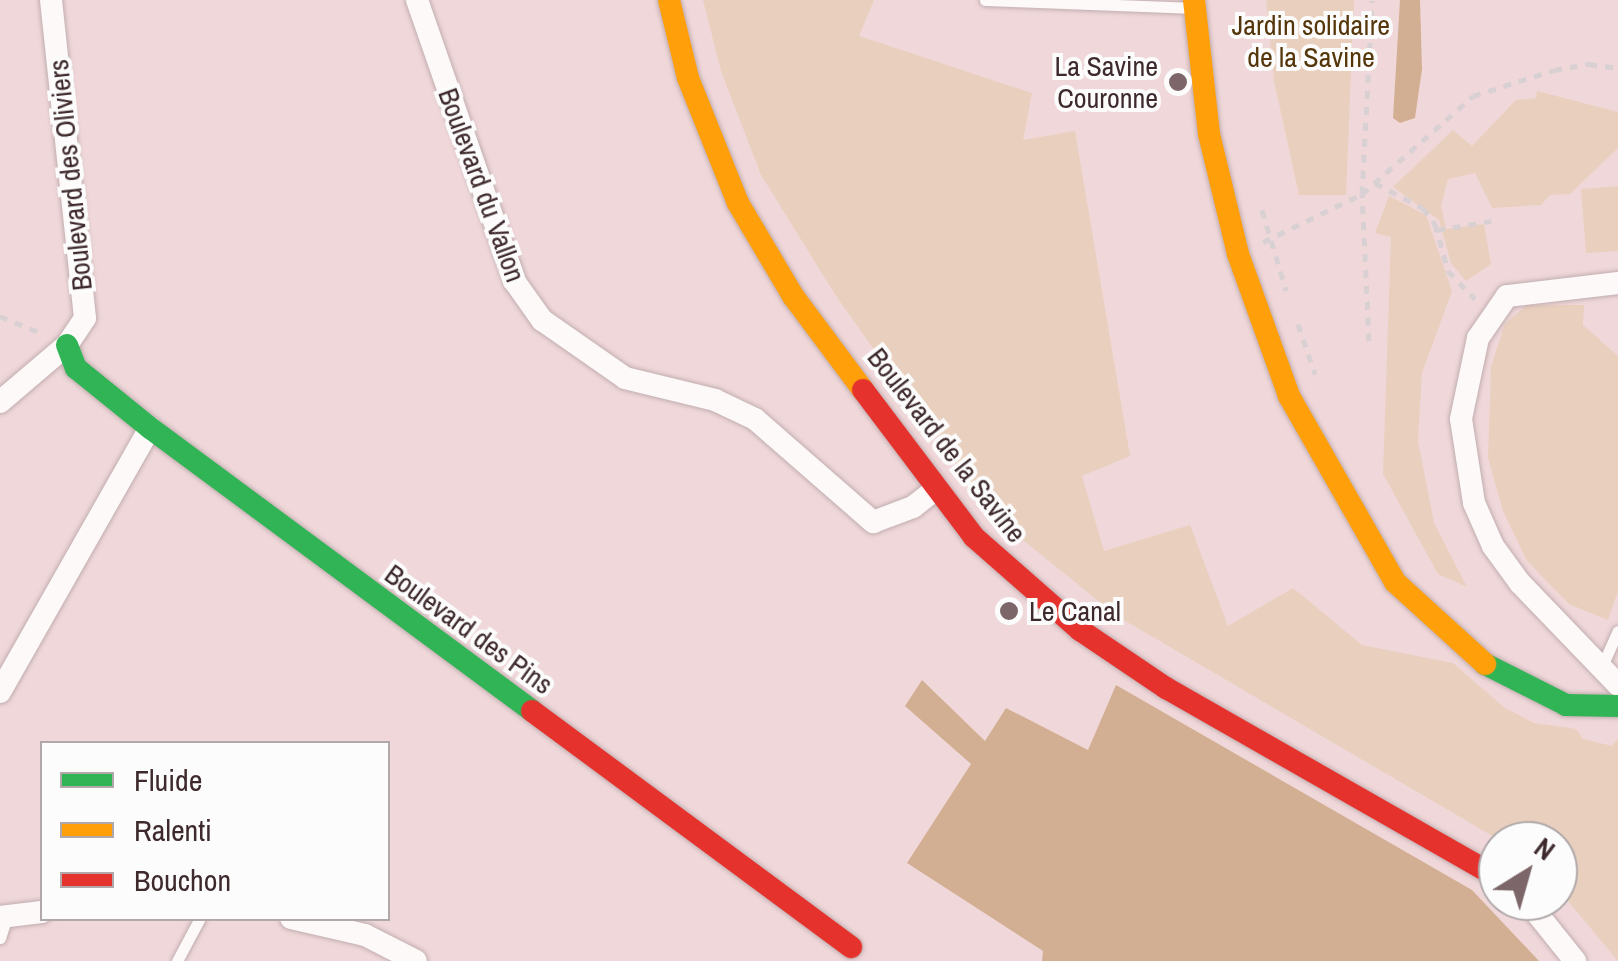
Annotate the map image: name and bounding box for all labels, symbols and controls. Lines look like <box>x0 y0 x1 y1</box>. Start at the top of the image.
park label: Jardin solidaire de la Savine <box>1232 8 1390 74</box>
place label: La Savine Couronne <box>1055 49 1158 115</box>
street label: Boulevard des Oliviers <box>41 58 99 292</box>
marker: La Savine Couronne <box>1167 71 1189 93</box>
street label: Boulevard du Vallon <box>431 83 533 287</box>
street label: Boulevard de la Savine <box>861 341 1033 549</box>
street label: Boulevard des Pins <box>379 557 559 701</box>
place label: Le Canal <box>1029 594 1121 628</box>
marker: Le Canal <box>998 600 1020 622</box>
legend <box>40 741 390 921</box>
text: Fluide <box>134 760 202 800</box>
text: Ralenti <box>134 810 212 850</box>
north arrow <box>1478 821 1578 921</box>
text: N <box>1527 828 1563 869</box>
text: Bouchon <box>134 860 231 900</box>

